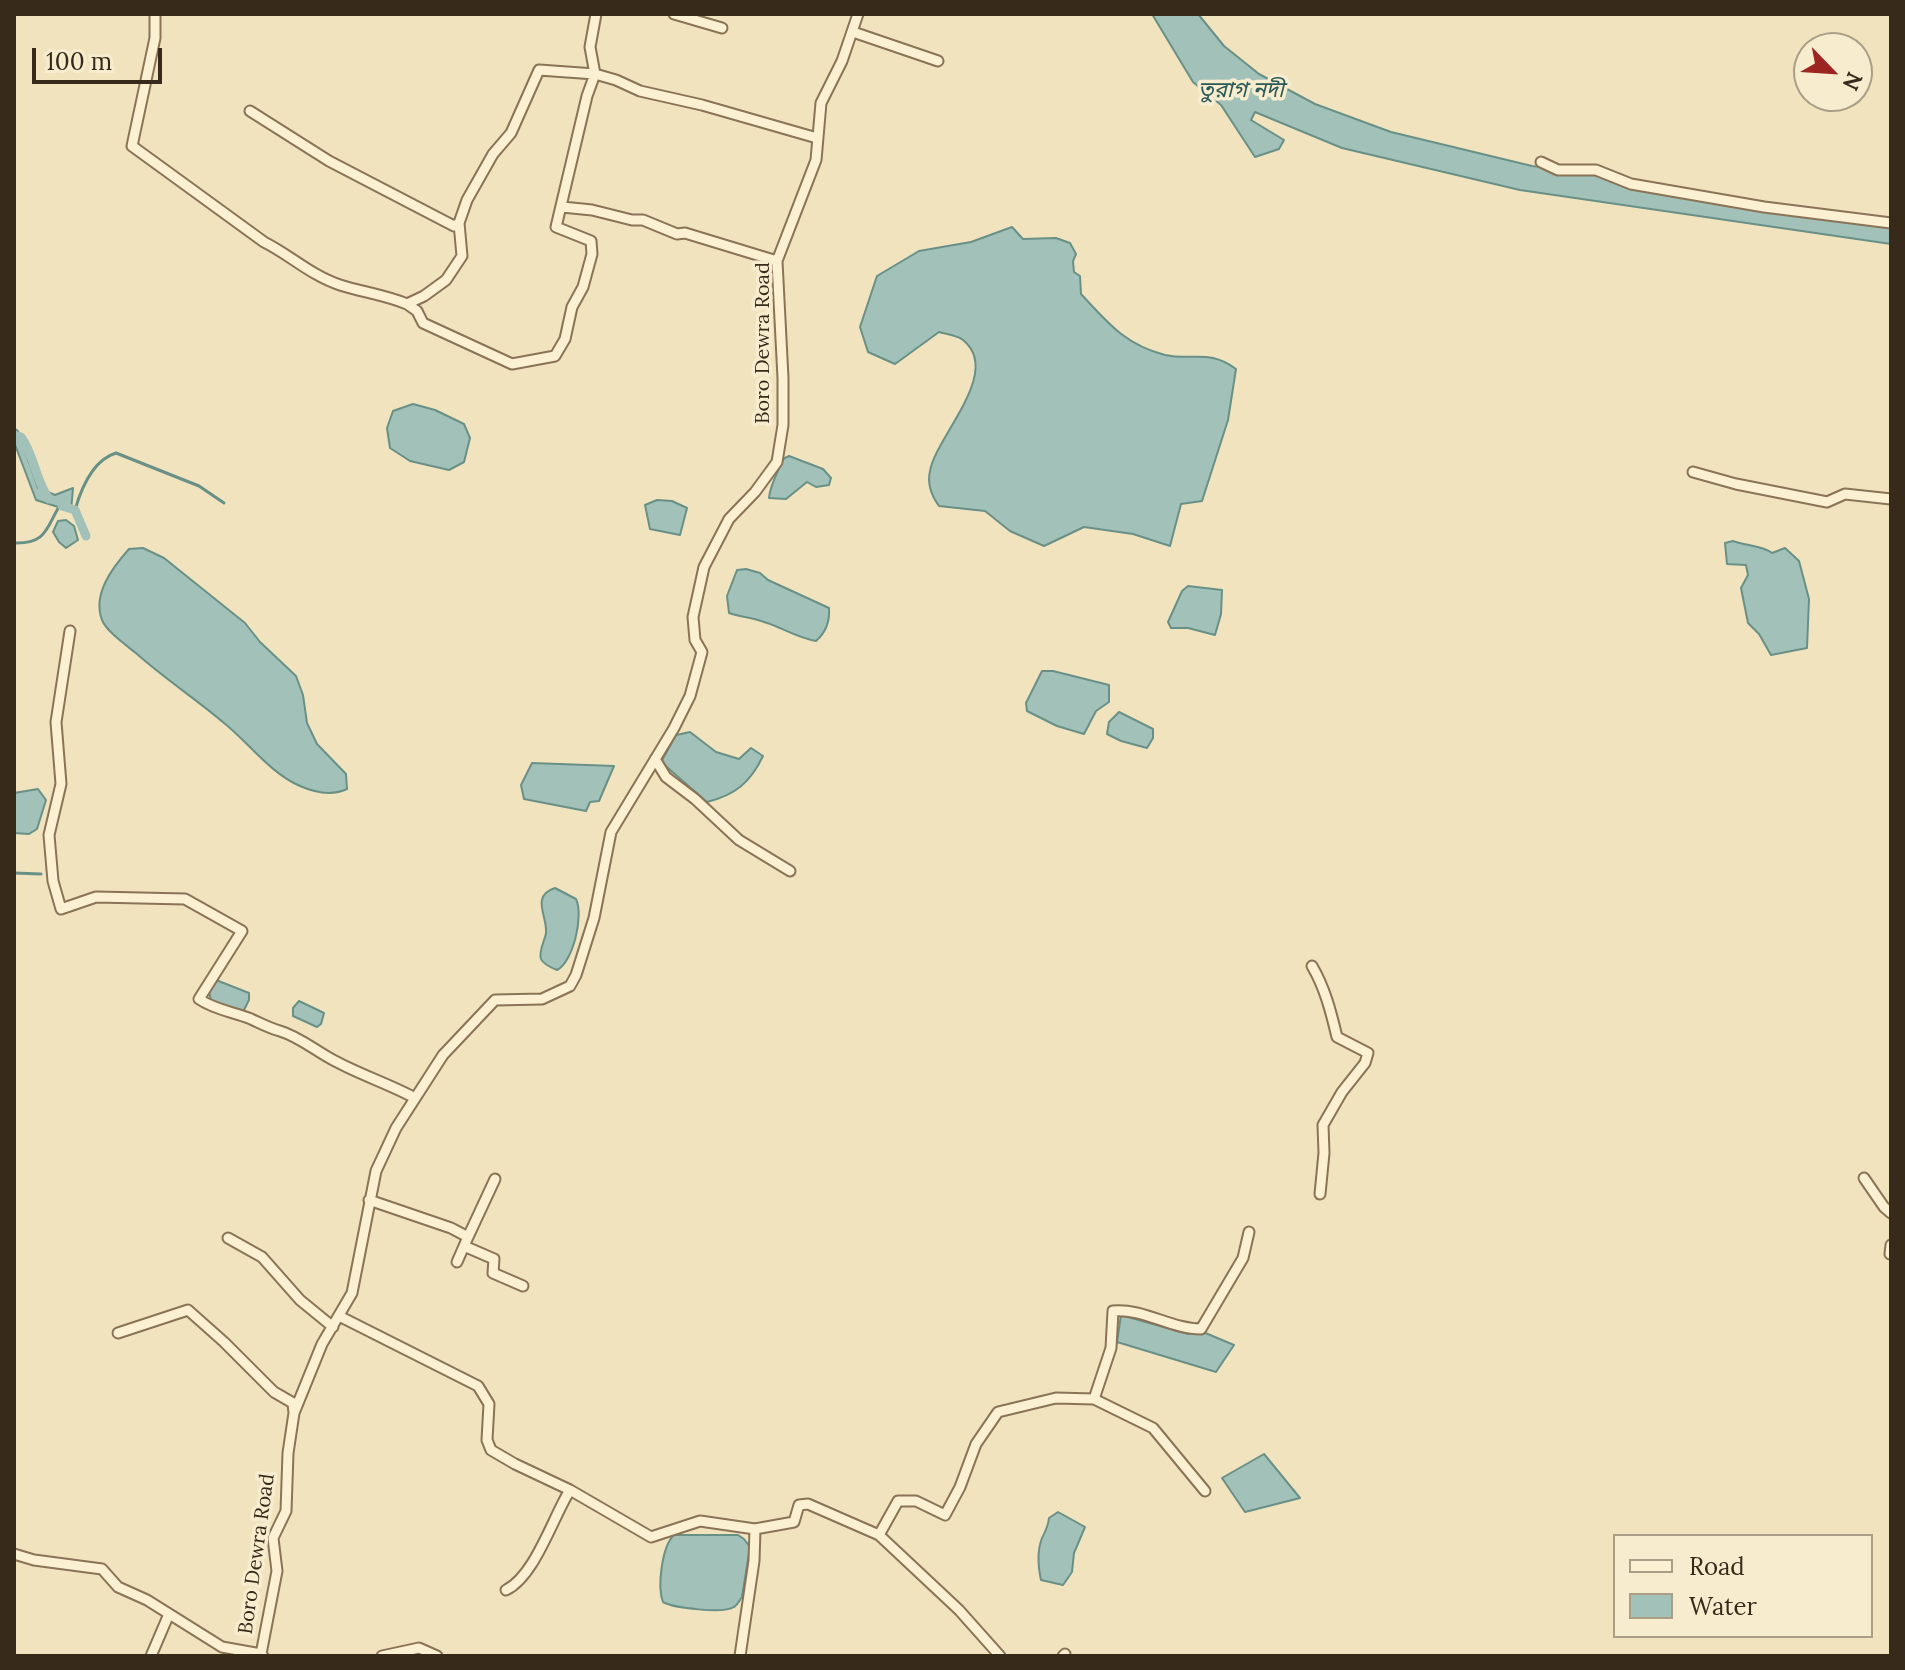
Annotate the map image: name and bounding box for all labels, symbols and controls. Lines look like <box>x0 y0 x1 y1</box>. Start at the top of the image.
scale bar <box>36 32 166 82</box>
north arrow <box>1793 32 1873 112</box>
text: 100 m <box>46 46 112 77</box>
text: N <box>1837 68 1869 95</box>
water label: তুরাগ নদী <box>1198 78 1284 104</box>
street label: Boro Dewra Road <box>751 262 775 424</box>
street label: Boro Dewra Road <box>234 1472 280 1636</box>
legend <box>1613 1534 1873 1638</box>
text: Road <box>1689 1551 1745 1582</box>
text: Water <box>1689 1591 1757 1622</box>

